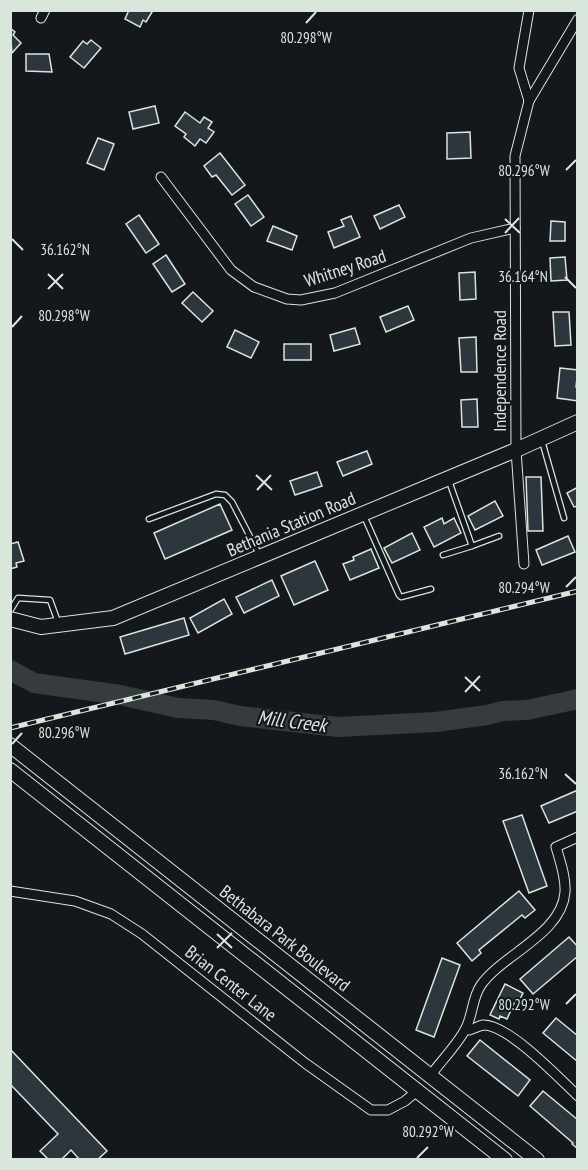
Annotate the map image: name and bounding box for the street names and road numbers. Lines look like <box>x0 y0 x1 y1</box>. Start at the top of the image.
street label: Whitney Road <box>301 244 389 292</box>
street label: Independence Road <box>488 310 511 432</box>
street label: Bethania Station Road <box>223 487 359 561</box>
street label: Bethabara Park Boulevard <box>215 880 355 996</box>
street label: Brian Center Lane <box>181 940 281 1026</box>

